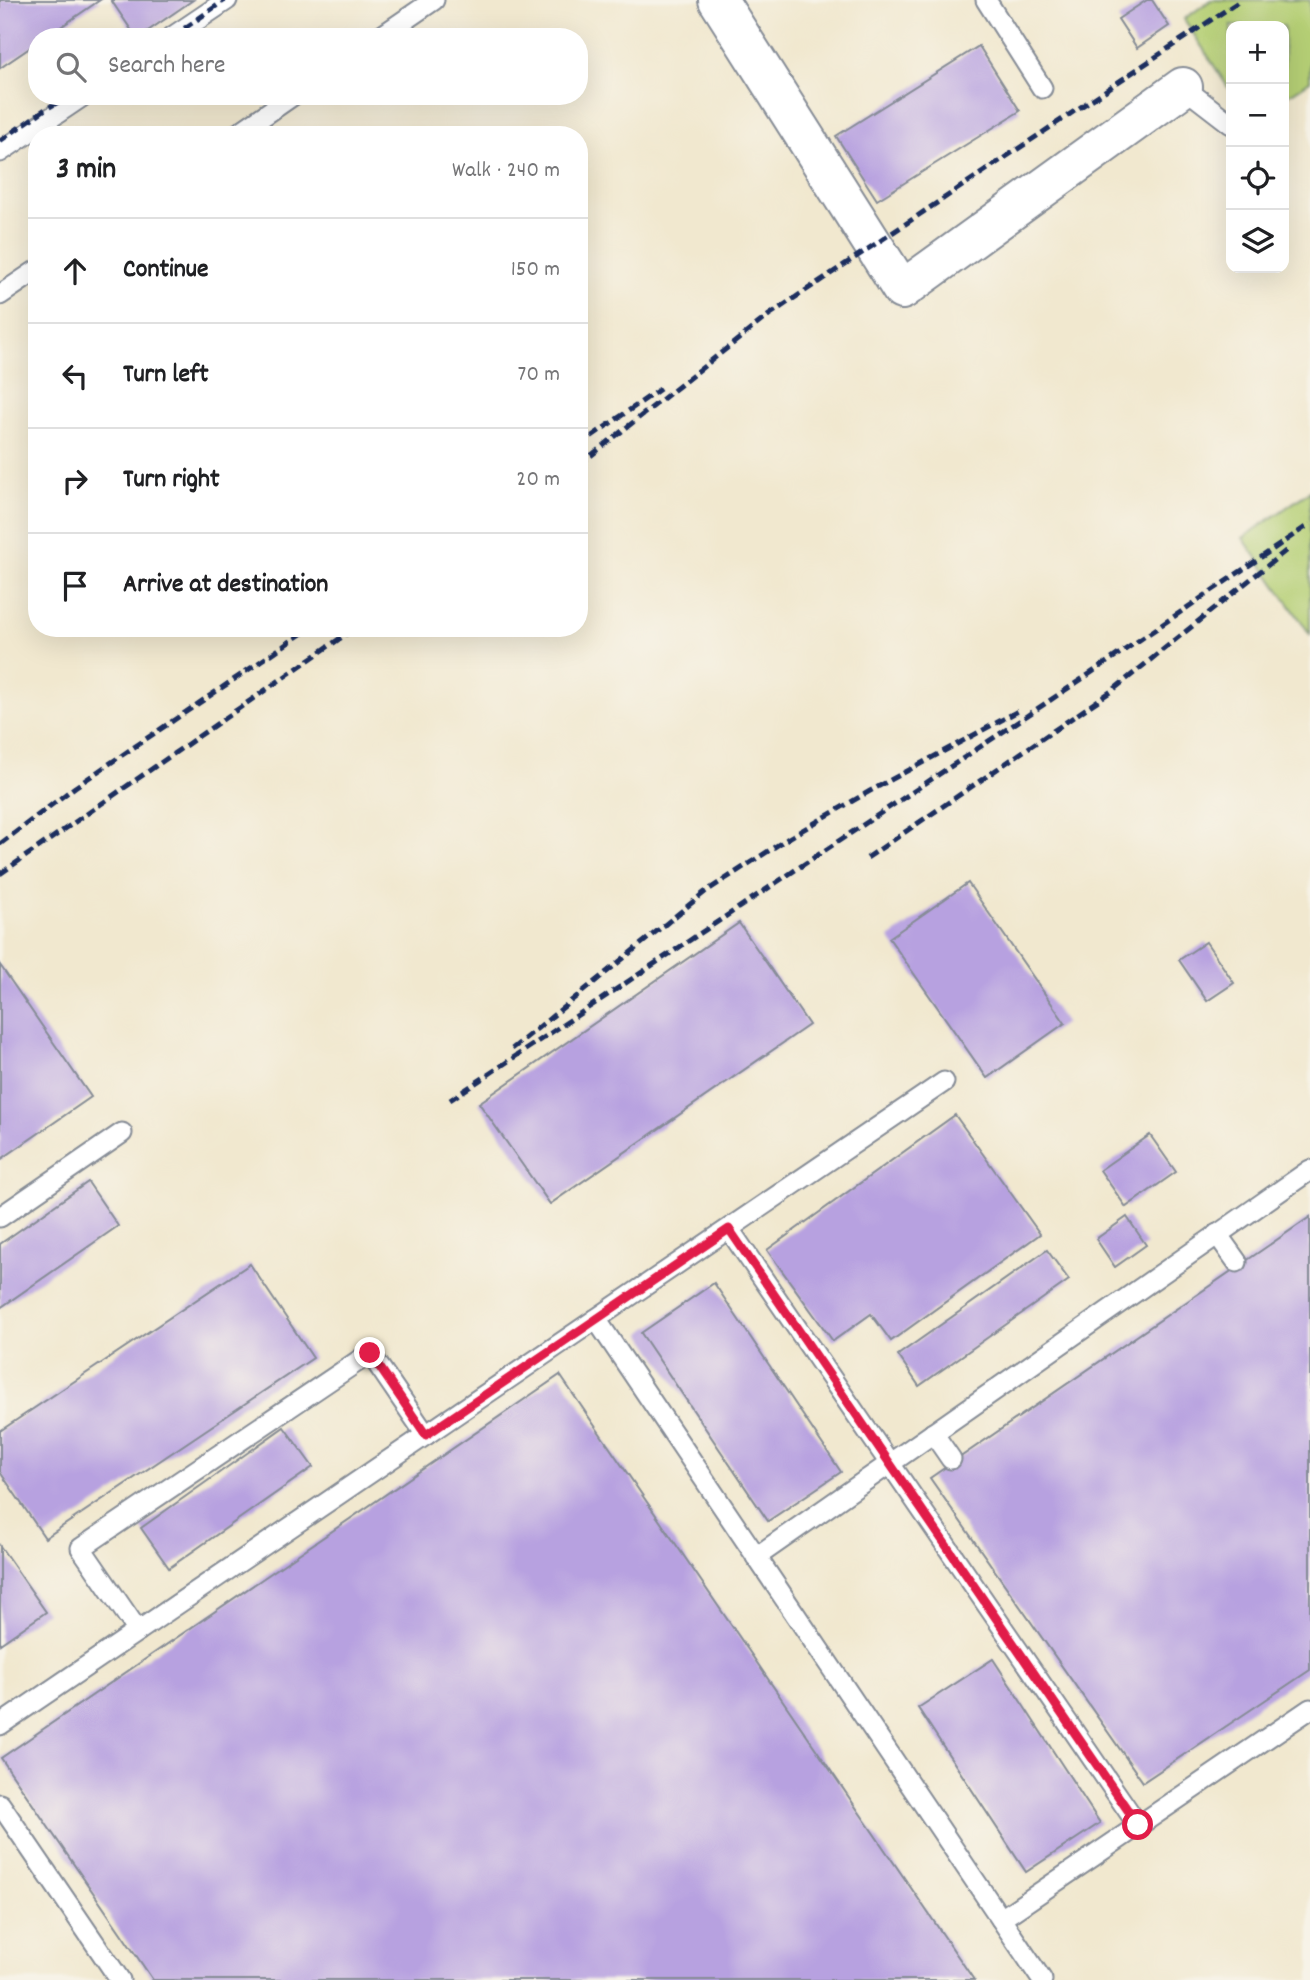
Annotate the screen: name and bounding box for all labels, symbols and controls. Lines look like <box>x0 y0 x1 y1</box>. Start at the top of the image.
map controls <box>1226 21 1289 273</box>
button: + <box>1226 21 1289 84</box>
search box <box>28 28 588 105</box>
icon: search <box>52 48 90 86</box>
text: Search here <box>108 48 226 85</box>
button: − <box>1226 84 1289 147</box>
button: locate <box>1226 147 1289 210</box>
text: 3 min <box>56 150 116 193</box>
text: Walk · 240 m <box>452 155 560 188</box>
button: layers <box>1226 210 1289 273</box>
icon: ahead <box>56 252 94 290</box>
text: Continue <box>123 252 208 289</box>
text: 150 m <box>511 254 560 287</box>
icon: left <box>56 357 94 395</box>
text: Turn left <box>123 357 209 394</box>
text: 70 m <box>518 359 560 392</box>
icon: right <box>56 462 94 500</box>
text: Turn right <box>123 462 220 499</box>
text: 20 m <box>516 464 560 497</box>
icon: arrive <box>56 567 94 605</box>
text: Arrive at destination <box>123 567 328 604</box>
route end <box>354 1337 385 1368</box>
route start <box>1122 1809 1153 1840</box>

